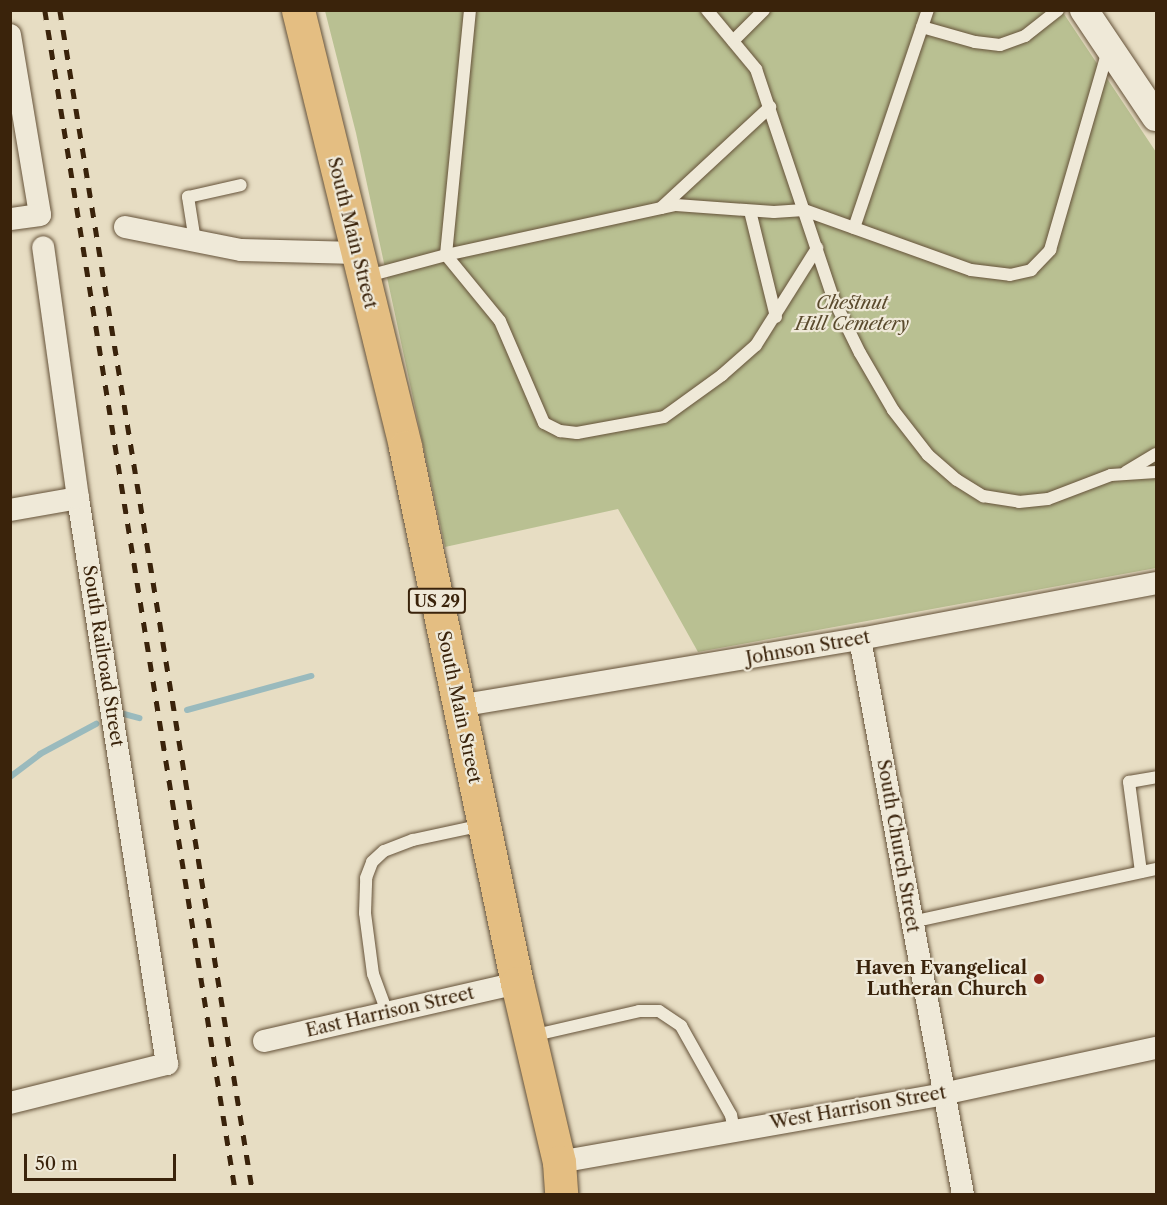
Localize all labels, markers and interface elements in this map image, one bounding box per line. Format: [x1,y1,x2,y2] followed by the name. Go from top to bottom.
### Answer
[323,155,381,311] street label: South Main Street
[795,293,909,336] park label: Chestnut Hill Cemetery
[78,564,128,748] street label: South Railroad Street
[407,588,467,614] road number: US 29
[744,626,872,670] street label: Johnson Street
[432,629,486,785] street label: South Main Street
[872,758,924,934] street label: South Church Street
[856,958,1027,1000] place label: Haven Evangelical Lutheran Church
[1032,972,1046,986] marker: Haven Evangelical Lutheran Church
[304,982,476,1042] street label: East Harrison Street
[768,1082,948,1134] street label: West Harrison Street
[27,1142,178,1180] scale bar
[35,1153,78,1175] text: 50 m

